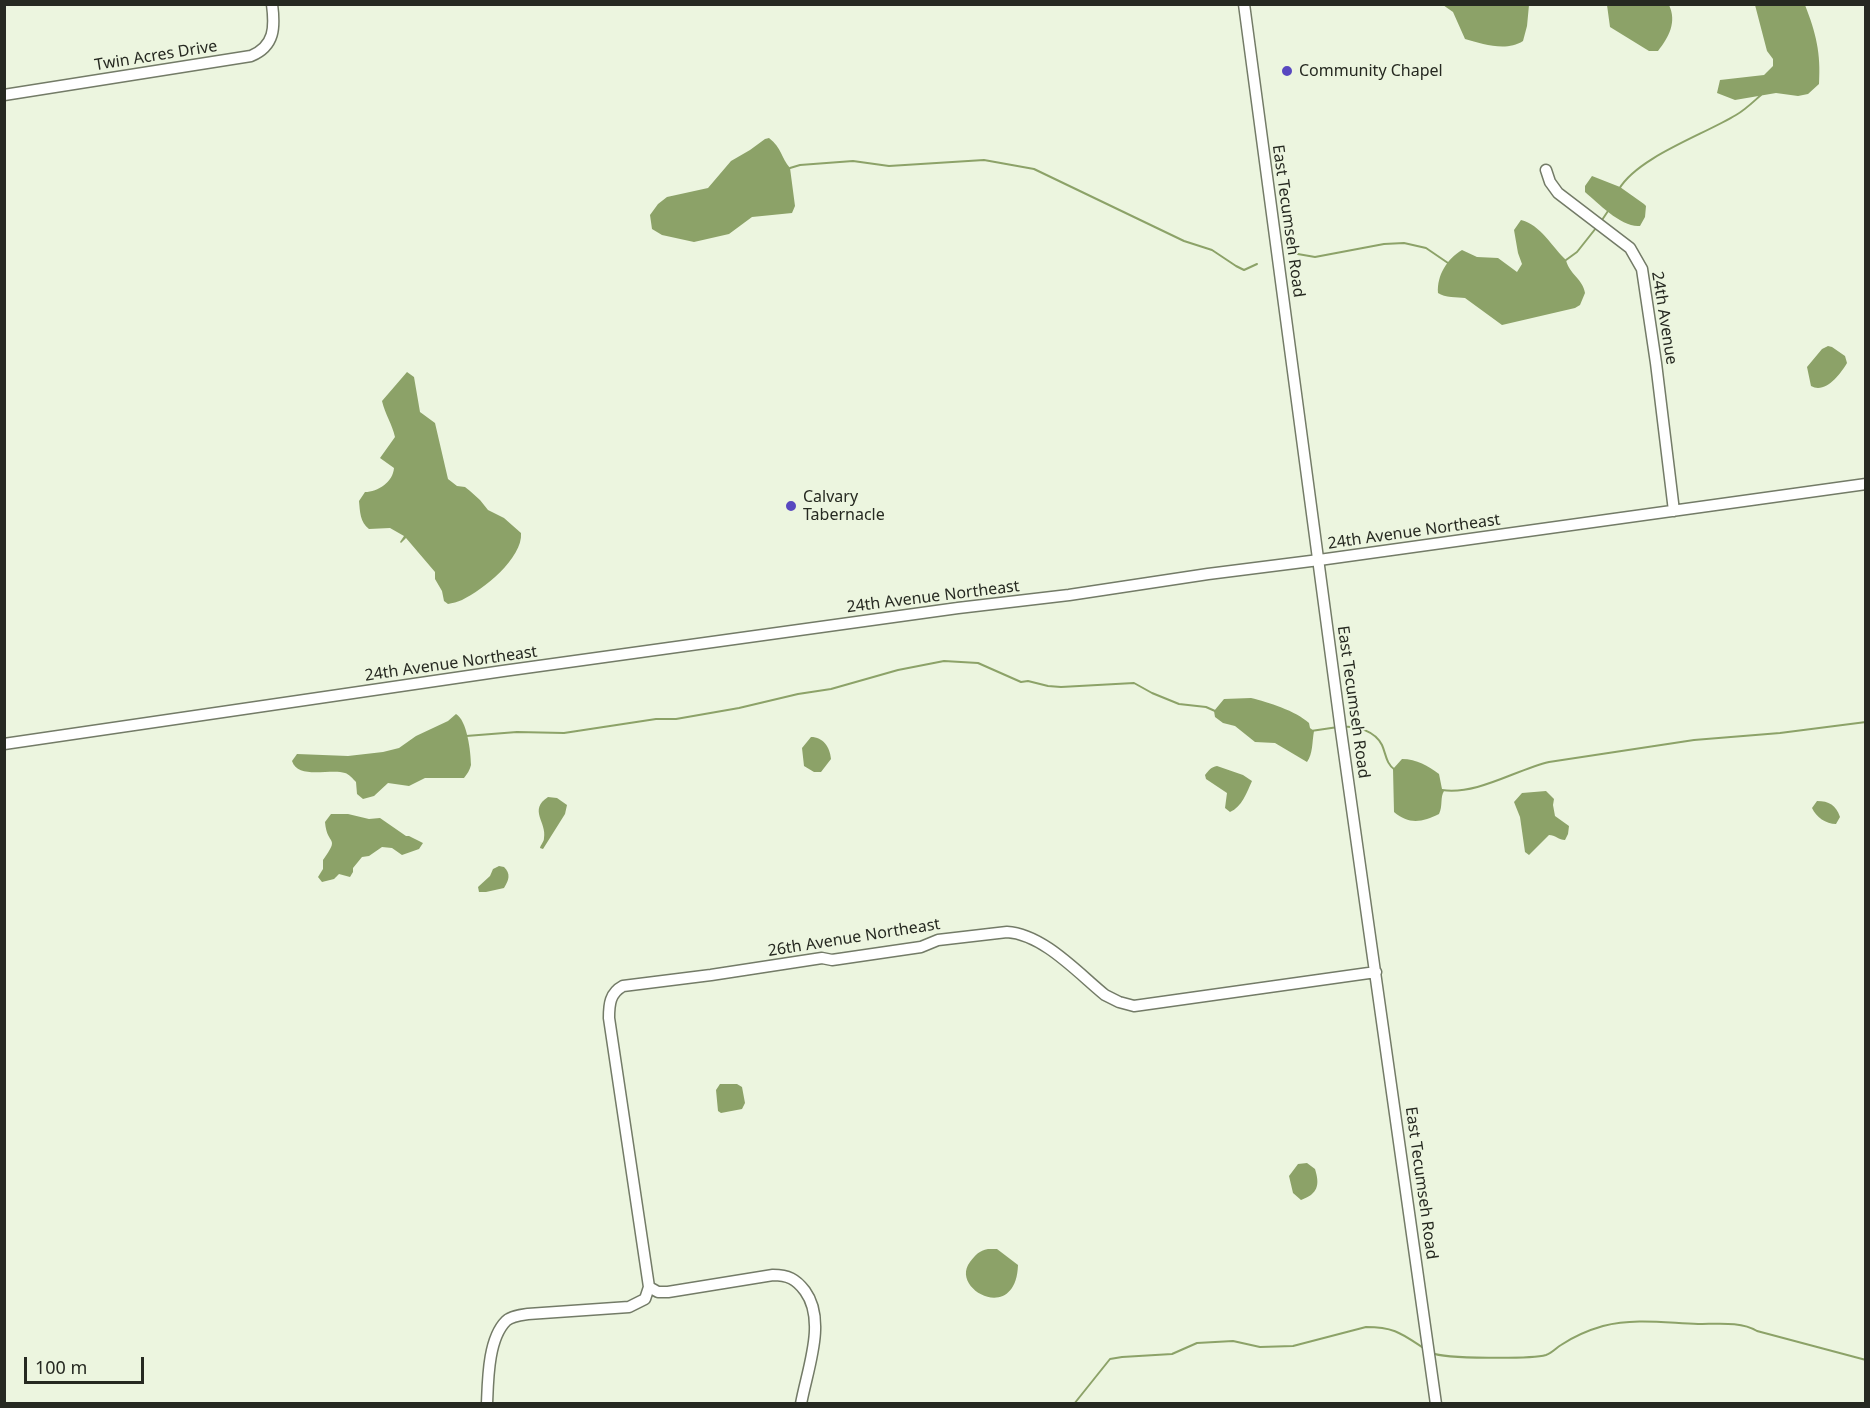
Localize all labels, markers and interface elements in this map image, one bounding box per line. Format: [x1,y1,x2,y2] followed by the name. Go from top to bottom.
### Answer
[93,37,219,75] street label: Twin Acres Drive
[1299,61,1443,81] place label: Community Chapel
[1280,64,1294,78] marker: Community Chapel
[1268,143,1308,299] street label: East Tecumseh Road
[1647,270,1681,366] street label: 24th Avenue
[803,487,885,525] place label: Calvary Tabernacle
[784,499,798,513] marker: Calvary Tabernacle
[1327,510,1501,554] street label: 24th Avenue Northeast
[845,577,1021,617] street label: 24th Avenue Northeast
[1333,624,1373,780] street label: East Tecumseh Road
[364,642,538,686] street label: 24th Avenue Northeast
[767,915,941,961] street label: 26th Avenue Northeast
[1401,1105,1441,1261] street label: East Tecumseh Road
[27,1345,147,1383] scale bar
[35,1355,87,1379] text: 100 m

